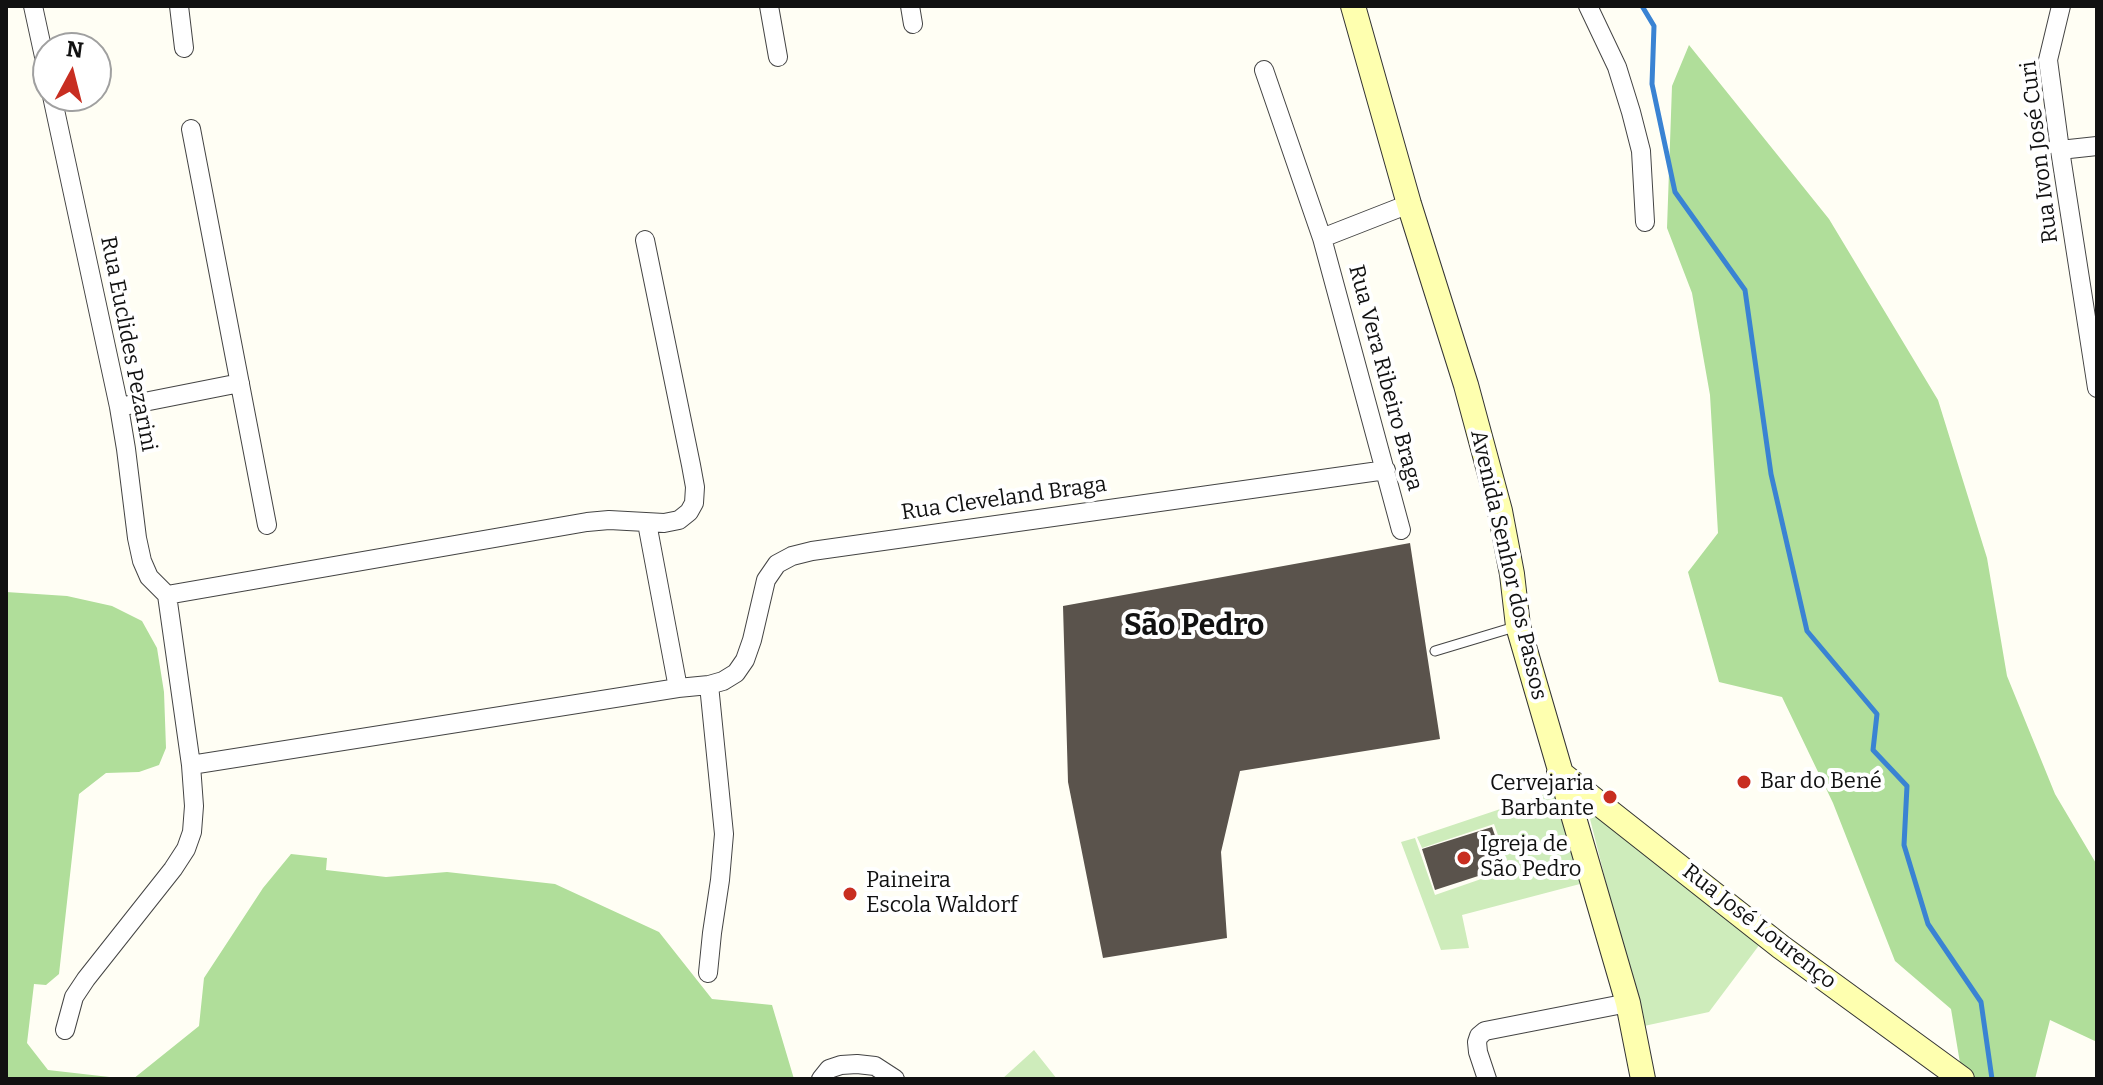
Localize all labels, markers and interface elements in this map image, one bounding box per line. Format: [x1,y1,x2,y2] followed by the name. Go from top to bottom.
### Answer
[32,32,112,112] north arrow
[65,35,85,64] text: N
[2016,59,2064,245] street label: Rua Ivon José Curi
[94,234,162,454] street label: Rua Euclides Pezarini
[1342,262,1428,494] street label: Rua Vera Ribeiro Braga
[1464,427,1552,703] street label: Avenida Senhor dos Passos
[900,472,1108,526] street label: Rua Cleveland Braga
[1124,609,1264,645] district label: São Pedro
[1760,769,1882,795] place label: Bar do Bené
[1490,771,1594,822] place label: Cervejaria Barbante
[1735,773,1753,791] marker: Bar do Bené
[1601,788,1619,806] marker: Cervejaria Barbante
[1480,832,1581,884] place label: Igreja de São Pedro
[1455,849,1473,867] marker: Igreja de São Pedro
[1677,859,1841,995] street label: Rua José Lourenço
[866,868,1018,920] place label: Paineira Escola Waldorf
[841,885,859,903] marker: Paineira Escola Waldorf

